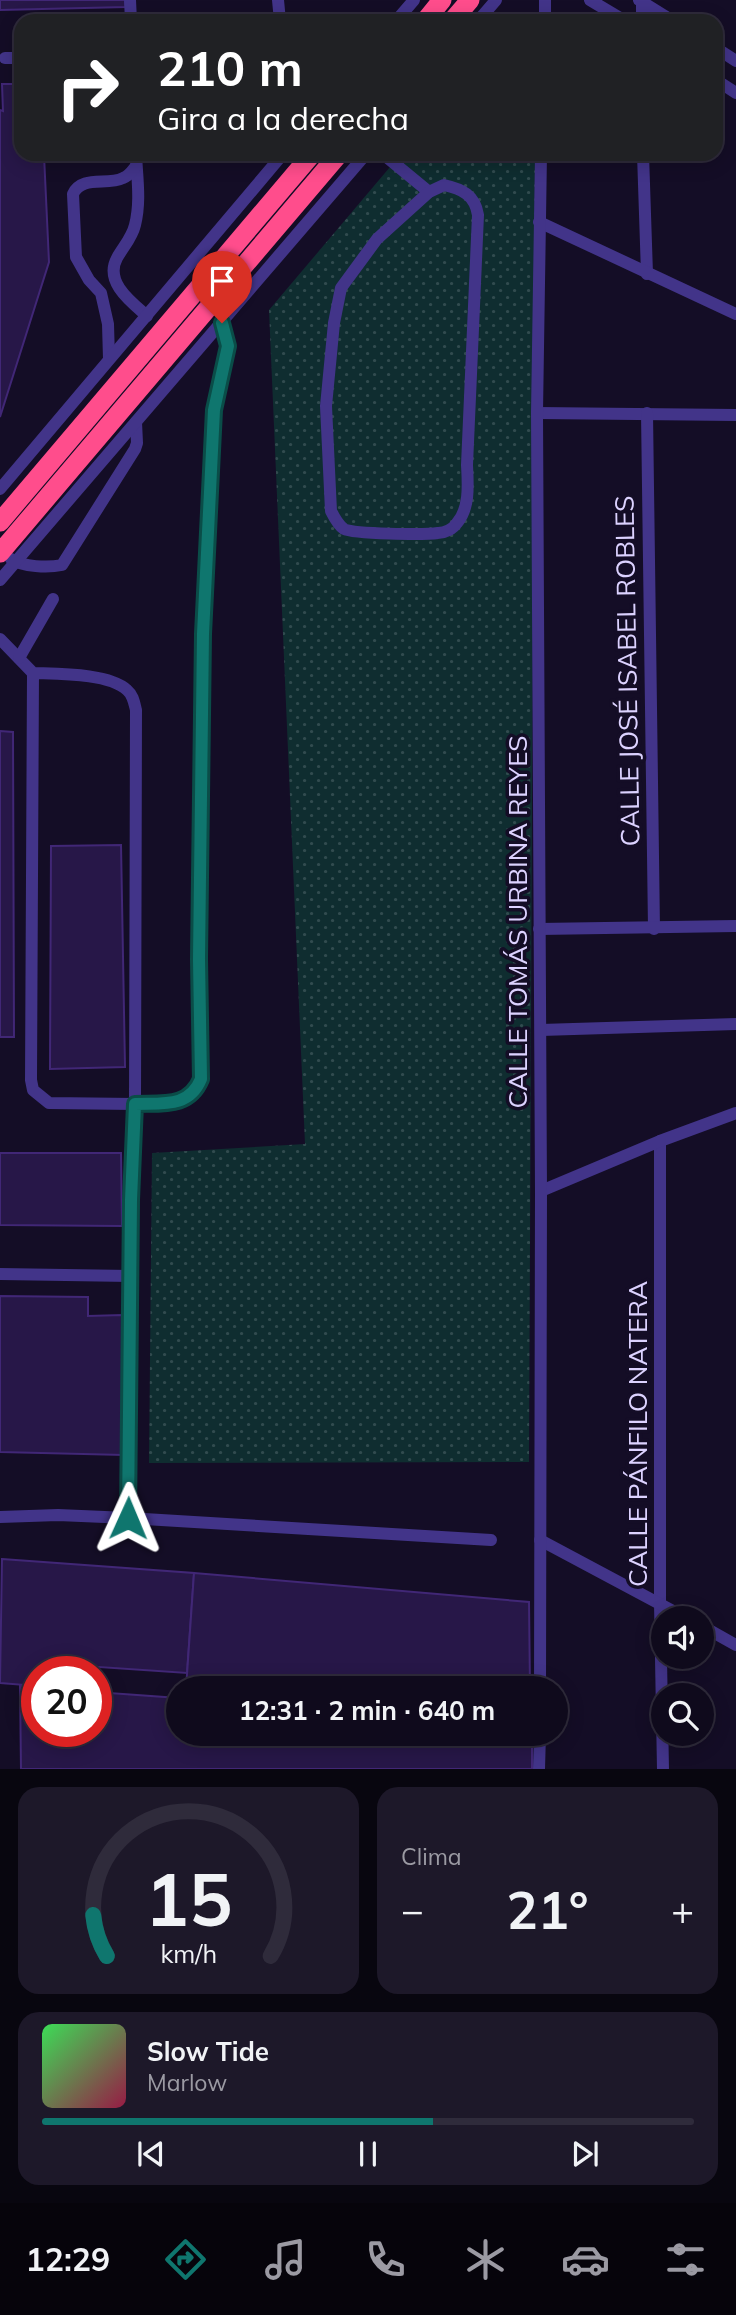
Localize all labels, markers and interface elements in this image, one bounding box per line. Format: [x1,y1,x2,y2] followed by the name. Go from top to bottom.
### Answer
[157,37,303,98] text: 210 m
[42,42,133,133] icon: right
[157,98,409,138] text: Gira a la derecha
[192,251,252,323] pin
[203,262,241,300] icon: arrive
[607,495,647,847] street label: CALLE JOSÉ ISABEL ROBLES
[501,736,534,1108] street label: CALLE TOMÁS URBINA REYES
[621,1281,654,1587] street label: CALLE PÁNFILO NATERA
[91,1481,165,1555] position arrow
[651,1606,714,1746] map controls
[651,1606,714,1669] button: sound
[21,1656,112,1747] speed limit sign: 20
[651,1683,714,1746] button: search
[239,1694,495,1727] text: 12:31 · 2 min · 640 m
[401,1842,462,1871] text: Clima
[145,1854,232,1945] text: 15
[506,1877,589,1942] text: 21°
[401,1886,424,1934] text: −
[671,1886,694,1934] text: +
[160,1938,217,1969] text: km/h
[147,2035,269,2068] text: Slow Tide
[147,2068,227,2097] text: Marlow
[132,2135,170,2173] icon: previous
[349,2135,387,2173] icon: pause
[566,2135,604,2173] icon: next
[161,2235,210,2284] icon: directions
[261,2235,310,2284] icon: music
[361,2235,410,2284] icon: phone
[461,2235,510,2284] icon: climate
[561,2235,610,2284] icon: car
[661,2235,710,2284] icon: filters
[26,2239,110,2279] text: 12:29

